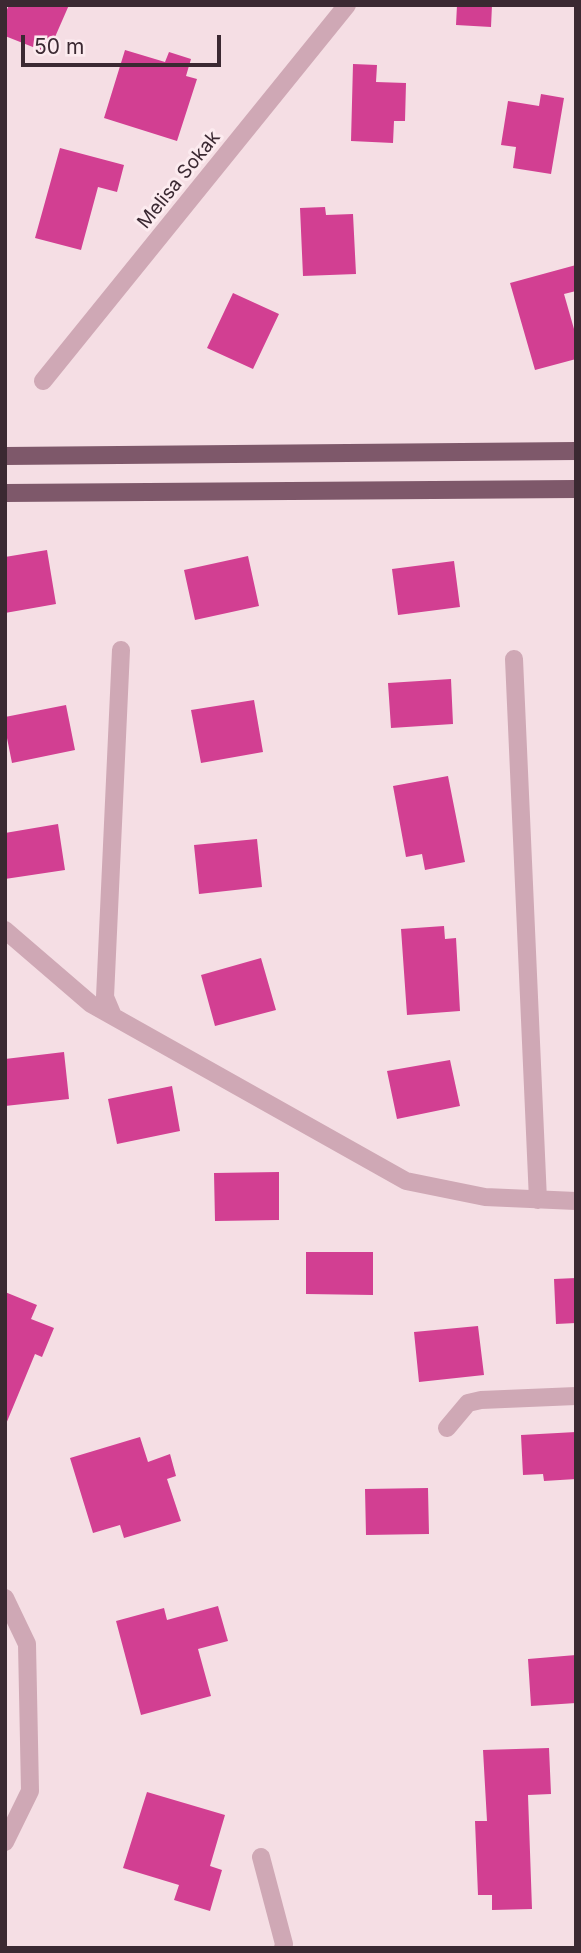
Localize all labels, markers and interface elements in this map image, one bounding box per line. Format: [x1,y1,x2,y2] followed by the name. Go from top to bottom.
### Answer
[24,21,224,65] scale bar
[34,34,84,59] text: 50 m
[133,127,225,233] street label: Melisa Sokak

